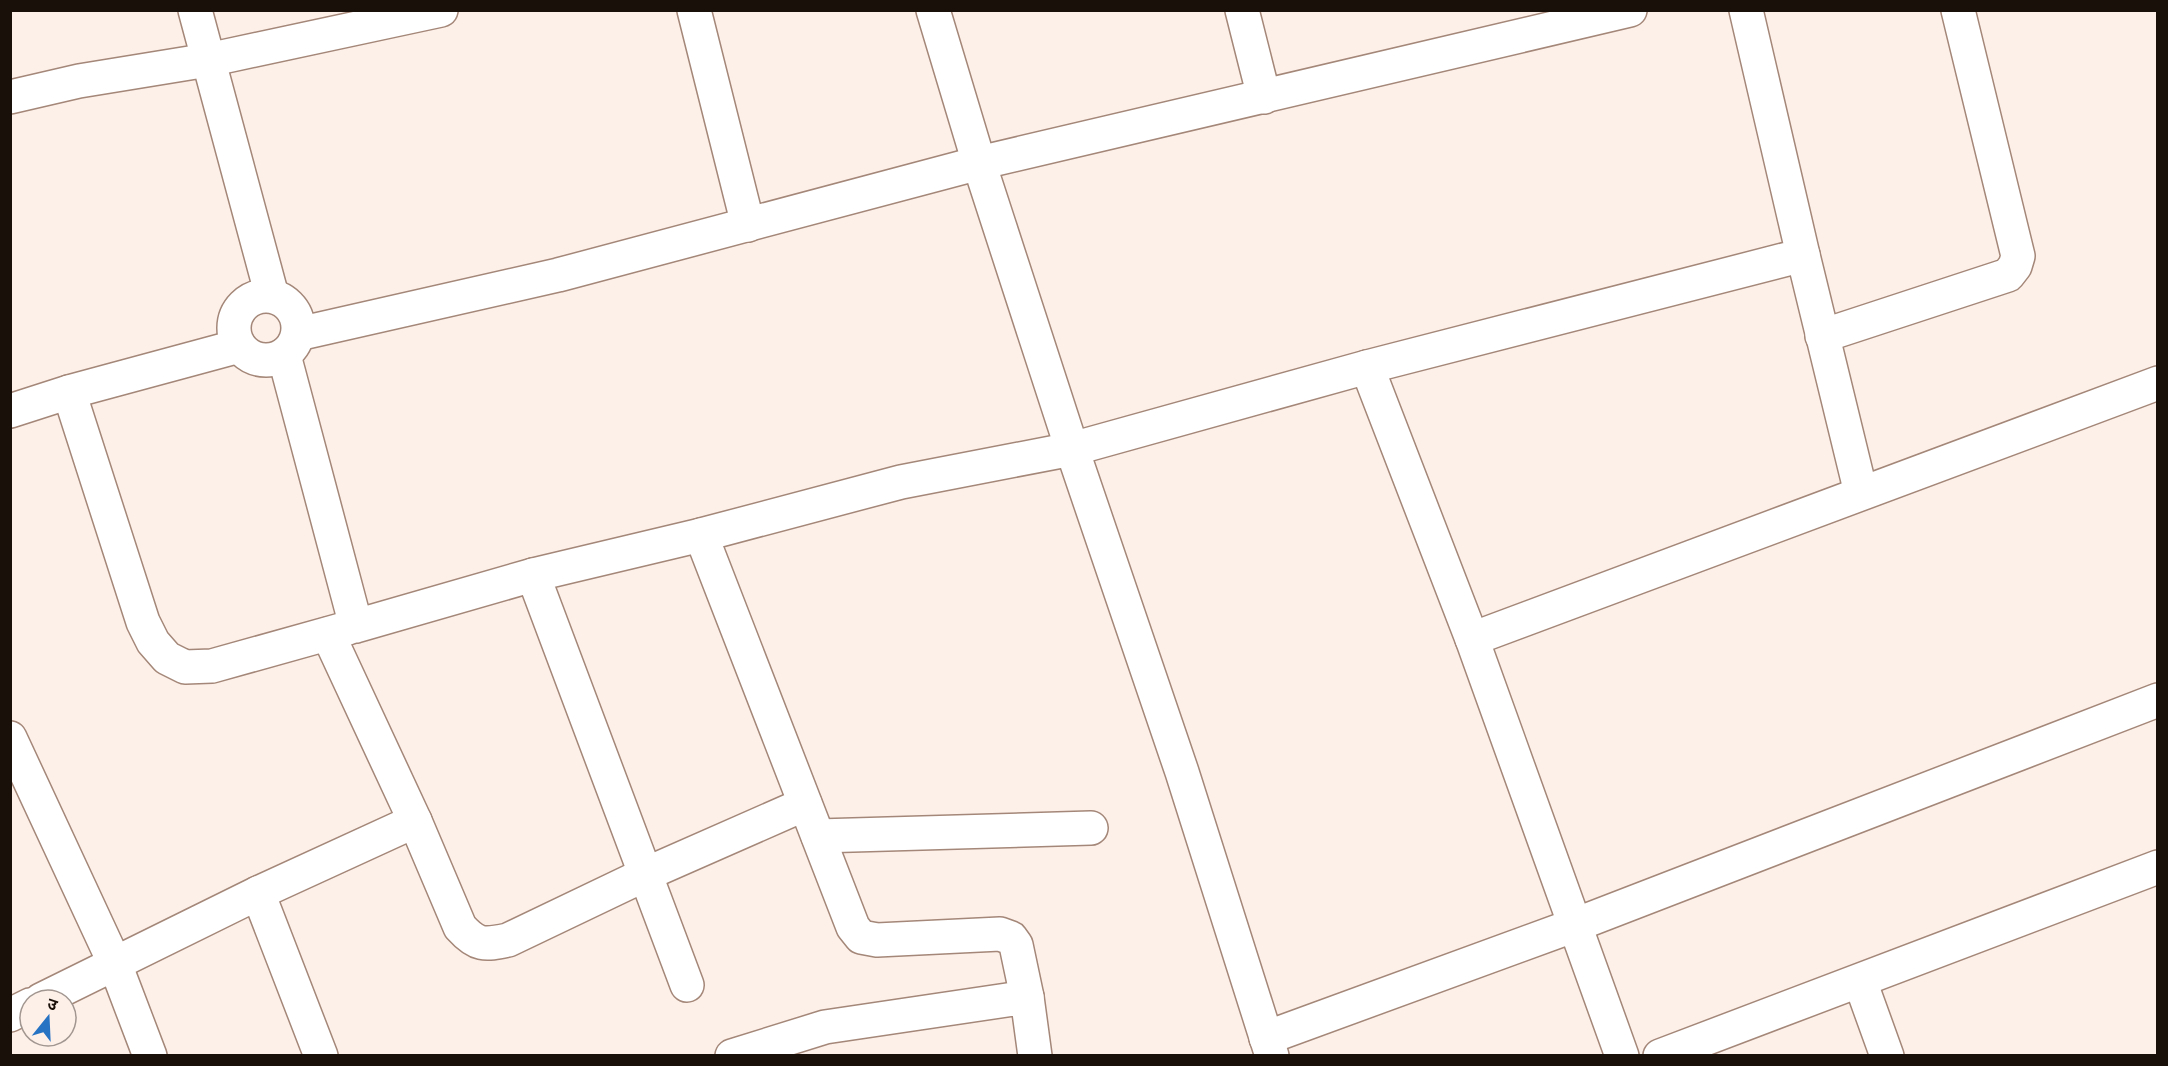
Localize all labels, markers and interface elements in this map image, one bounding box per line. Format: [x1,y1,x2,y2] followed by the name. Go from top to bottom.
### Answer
[18,988,78,1048] north arrow
[45,995,60,1016] text: उ

